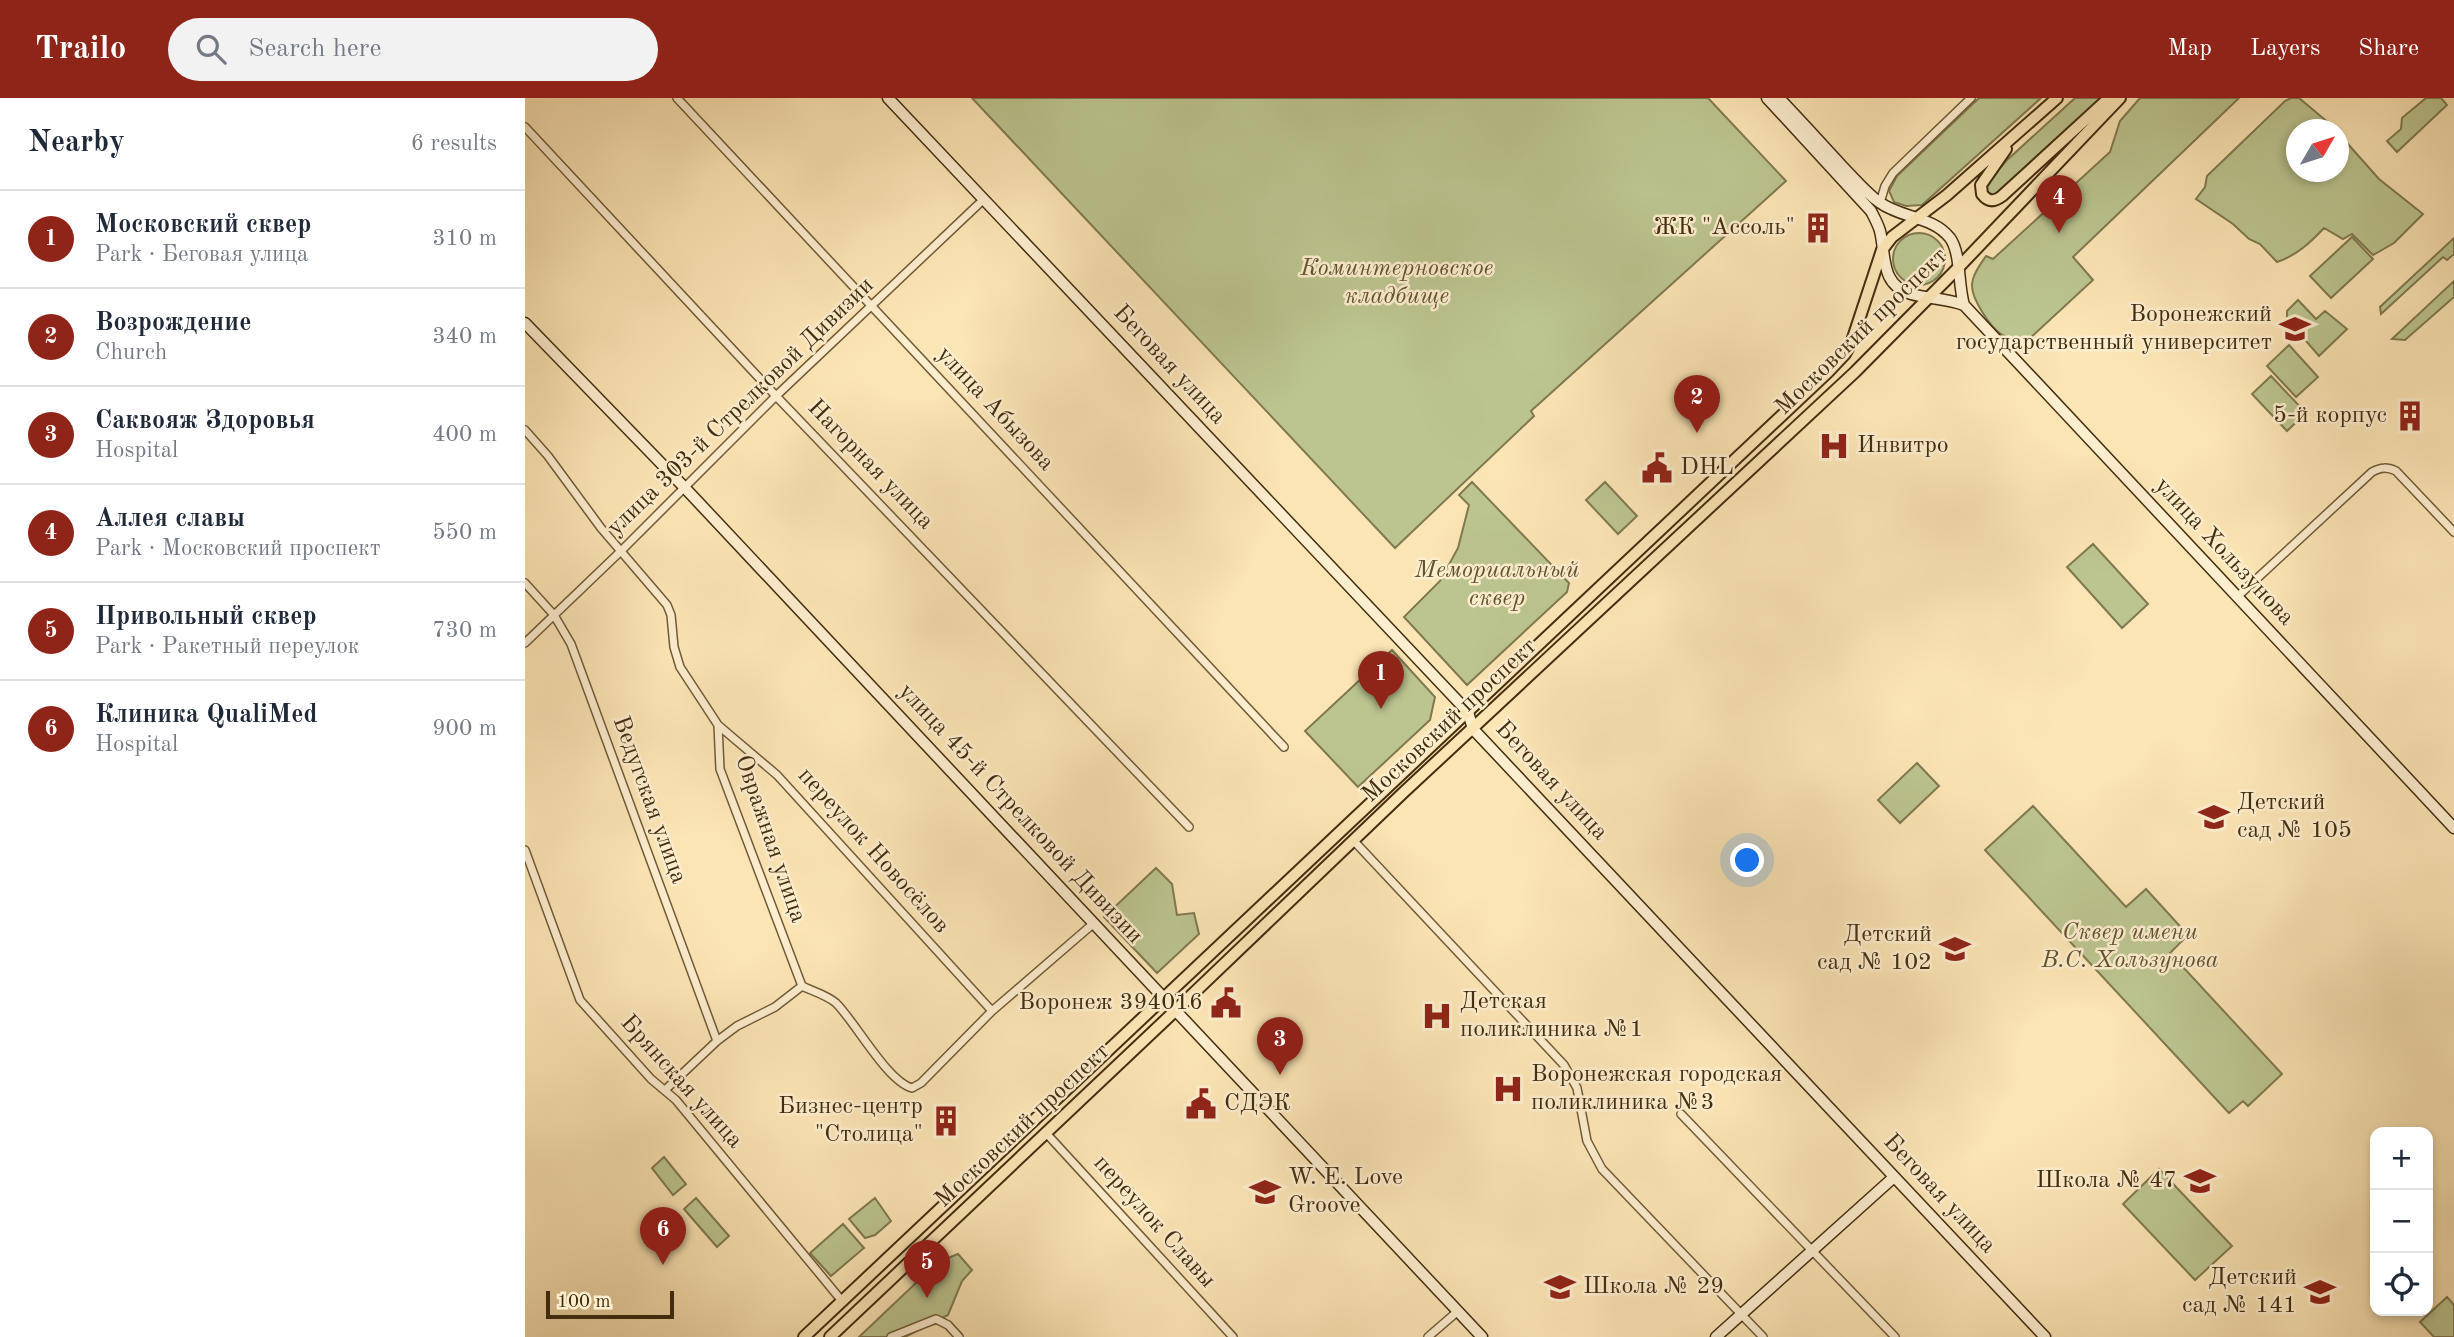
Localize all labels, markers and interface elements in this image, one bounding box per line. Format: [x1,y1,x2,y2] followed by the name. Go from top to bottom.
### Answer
[168,18,658,81] search box
[192,30,230,68] icon: search
[35,33,126,66] text: Trailo
[248,36,381,62] text: Search here
[2168,37,2212,61] text: Map
[2250,37,2320,61] text: Layers
[2358,37,2419,61] text: Share
[2286,119,2349,182] north arrow
[28,128,125,158] text: Nearby
[411,132,497,155] text: 6 results
[2036,175,2082,233] pin: 4
[1801,211,1835,245] building icon: ЖК "Ассоль"
[95,212,311,238] text: Московский сквер
[1653,216,1795,240] place label: ЖК "Ассоль"
[44,227,58,250] text: 1
[432,227,497,250] text: 310 m
[95,243,308,266] text: Park · Беговая улица
[1771,244,1953,420] street label: Московский проспект
[1300,257,1494,309] park label: Коминтерновское кладбище
[603,273,879,541] street label: улица 303-й Стрелковой Дивизии
[1108,301,1230,429] street label: Беговая улица
[1956,303,2272,355] place label: Воронежский государственный университет
[95,310,251,336] text: Возрождение
[2278,312,2312,346] school or university icon: Воронежский государственный университет
[44,325,58,348] text: 2
[432,325,497,348] text: 340 m
[95,341,167,364] text: Church
[932,342,1058,476] street label: улица Абызова
[1674,375,1720,433] pin: 2
[802,396,938,535] street label: Нагорная улица
[2393,399,2427,433] building icon: 5-й корпус
[2273,404,2387,428] place label: 5-й корпус
[95,408,315,434] text: Саквояж Здоровья
[44,423,58,446] text: 3
[432,423,497,446] text: 400 m
[1817,429,1851,463] hospital icon: Инвитро
[1857,434,1949,458] place label: Инвитро
[95,439,178,462] text: Hospital
[1640,451,1674,485] public building icon: DHL
[1680,456,1734,480] place label: DHL
[2150,474,2298,631] street label: улица Хользунова
[95,506,245,532] text: Аллея славы
[44,521,58,544] text: 4
[432,521,497,544] text: 550 m
[95,537,381,560] text: Park · Московский проспект
[1413,559,1580,611] park label: Мемориальный сквер
[95,604,317,630] text: Привольный сквер
[44,619,58,642] text: 5
[432,619,497,642] text: 730 m
[1358,634,1542,808] street label: Московский проспект
[95,635,359,658] text: Park · Ракетный переулок
[1358,651,1404,709] pin: 1
[893,679,1147,949] street label: улица 45-й Стрелковой Дивизии
[95,702,317,728] text: Клиника QualiMed
[608,713,690,887] street label: Ведугская улица
[44,717,58,740] text: 6
[432,717,497,740] text: 900 m
[1490,717,1612,845] street label: Беговая улица
[95,733,178,756] text: Hospital
[730,752,810,926] street label: Овражная улица
[793,764,953,938] street label: переулок Новосёлов
[2237,791,2352,843] place label: Детский сад № 105
[2197,800,2231,834] school or university icon: Детский сад № 105
[1730,843,1764,877] your location
[2040,921,2219,973] park label: Сквер имени В.С. Хользунова
[1817,923,1932,975] place label: Детский сад № 102
[1938,932,1972,966] school or university icon: Детский сад № 102
[1209,986,1243,1020] public building icon: Воронеж 394016
[1460,990,1643,1042] place label: Детская поликлиника №1
[1019,991,1203,1015] place label: Воронеж 394016
[1420,999,1454,1033] hospital icon: Детская поликлиника №1
[615,1011,747,1153] street label: Брянская улица
[1257,1017,1303,1075] pin: 3
[931,1039,1115,1213] street label: Московский проспект
[1531,1063,1782,1115] place label: Воронежская городская поликлиника №3
[1491,1072,1525,1106] hospital icon: Воронежская городская поликлиника №3
[1184,1087,1218,1121] public building icon: СДЭК
[1224,1092,1291,1116] place label: СДЭК
[778,1095,923,1147] place label: Бизнес-центр "Столица"
[929,1104,963,1138] building icon: Бизнес-центр "Столица"
[2370,1127,2433,1316] map controls
[2370,1127,2433,1190] button: +
[1878,1130,2000,1258] street label: Беговая улица
[1088,1151,1220,1293] street label: переулок Славы
[2183,1164,2217,1198] school or university icon: Школа № 47
[1288,1166,1403,1218] place label: W. E. Love Groove
[2036,1169,2177,1193] place label: Школа № 47
[1248,1175,1282,1209] school or university icon: W. E. Love Groove
[2370,1190,2433,1253] button: −
[640,1207,686,1265] pin: 6
[904,1240,950,1298] pin: 5
[2370,1253,2433,1316] button: locate
[2182,1266,2297,1318] place label: Детский сад № 141
[1543,1270,1577,1304] school or university icon: Школа № 29
[1583,1275,1724,1299] place label: Школа № 29
[2303,1275,2337,1309] school or university icon: Детский сад № 141
[546,1288,674,1320] scale bar
[557,1293,610,1312] text: 100 m

